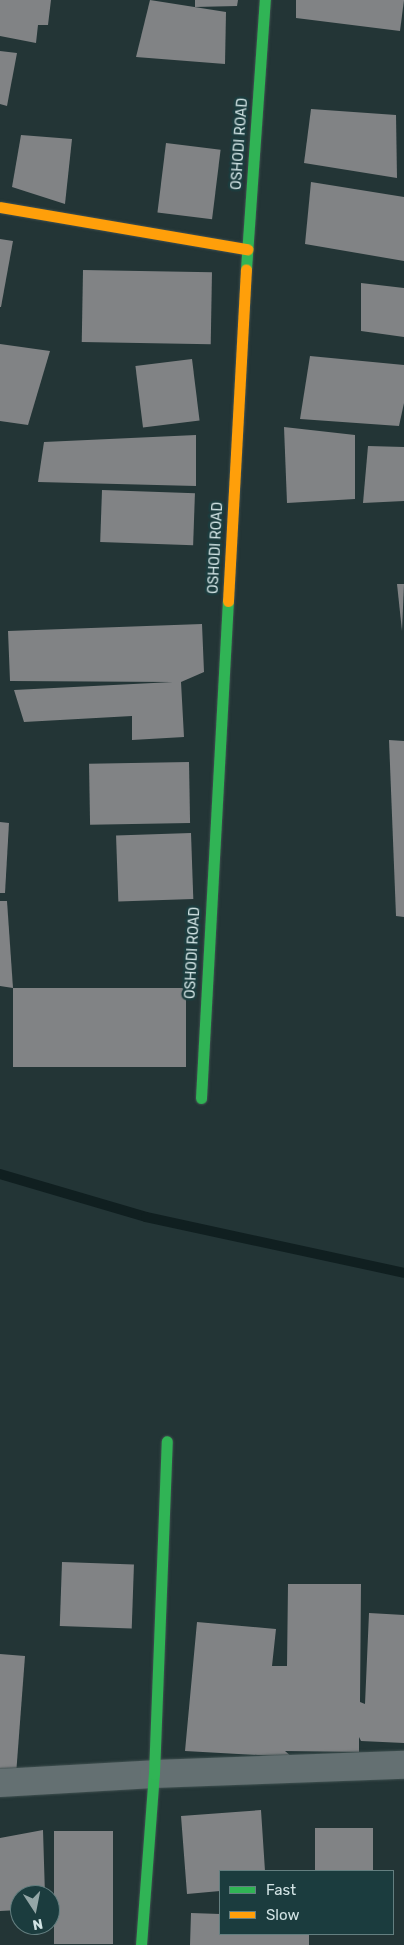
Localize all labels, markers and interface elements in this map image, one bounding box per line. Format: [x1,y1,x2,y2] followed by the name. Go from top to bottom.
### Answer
[228,98,252,190] street label: OSHODI ROAD
[205,502,227,594] street label: OSHODI ROAD
[182,907,204,999] street label: OSHODI ROAD
[219,1870,394,1935] legend
[266,1881,296,1899] text: Fast
[10,1885,60,1935] north arrow
[266,1906,299,1924] text: Slow
[31,1915,44,1934] text: N

